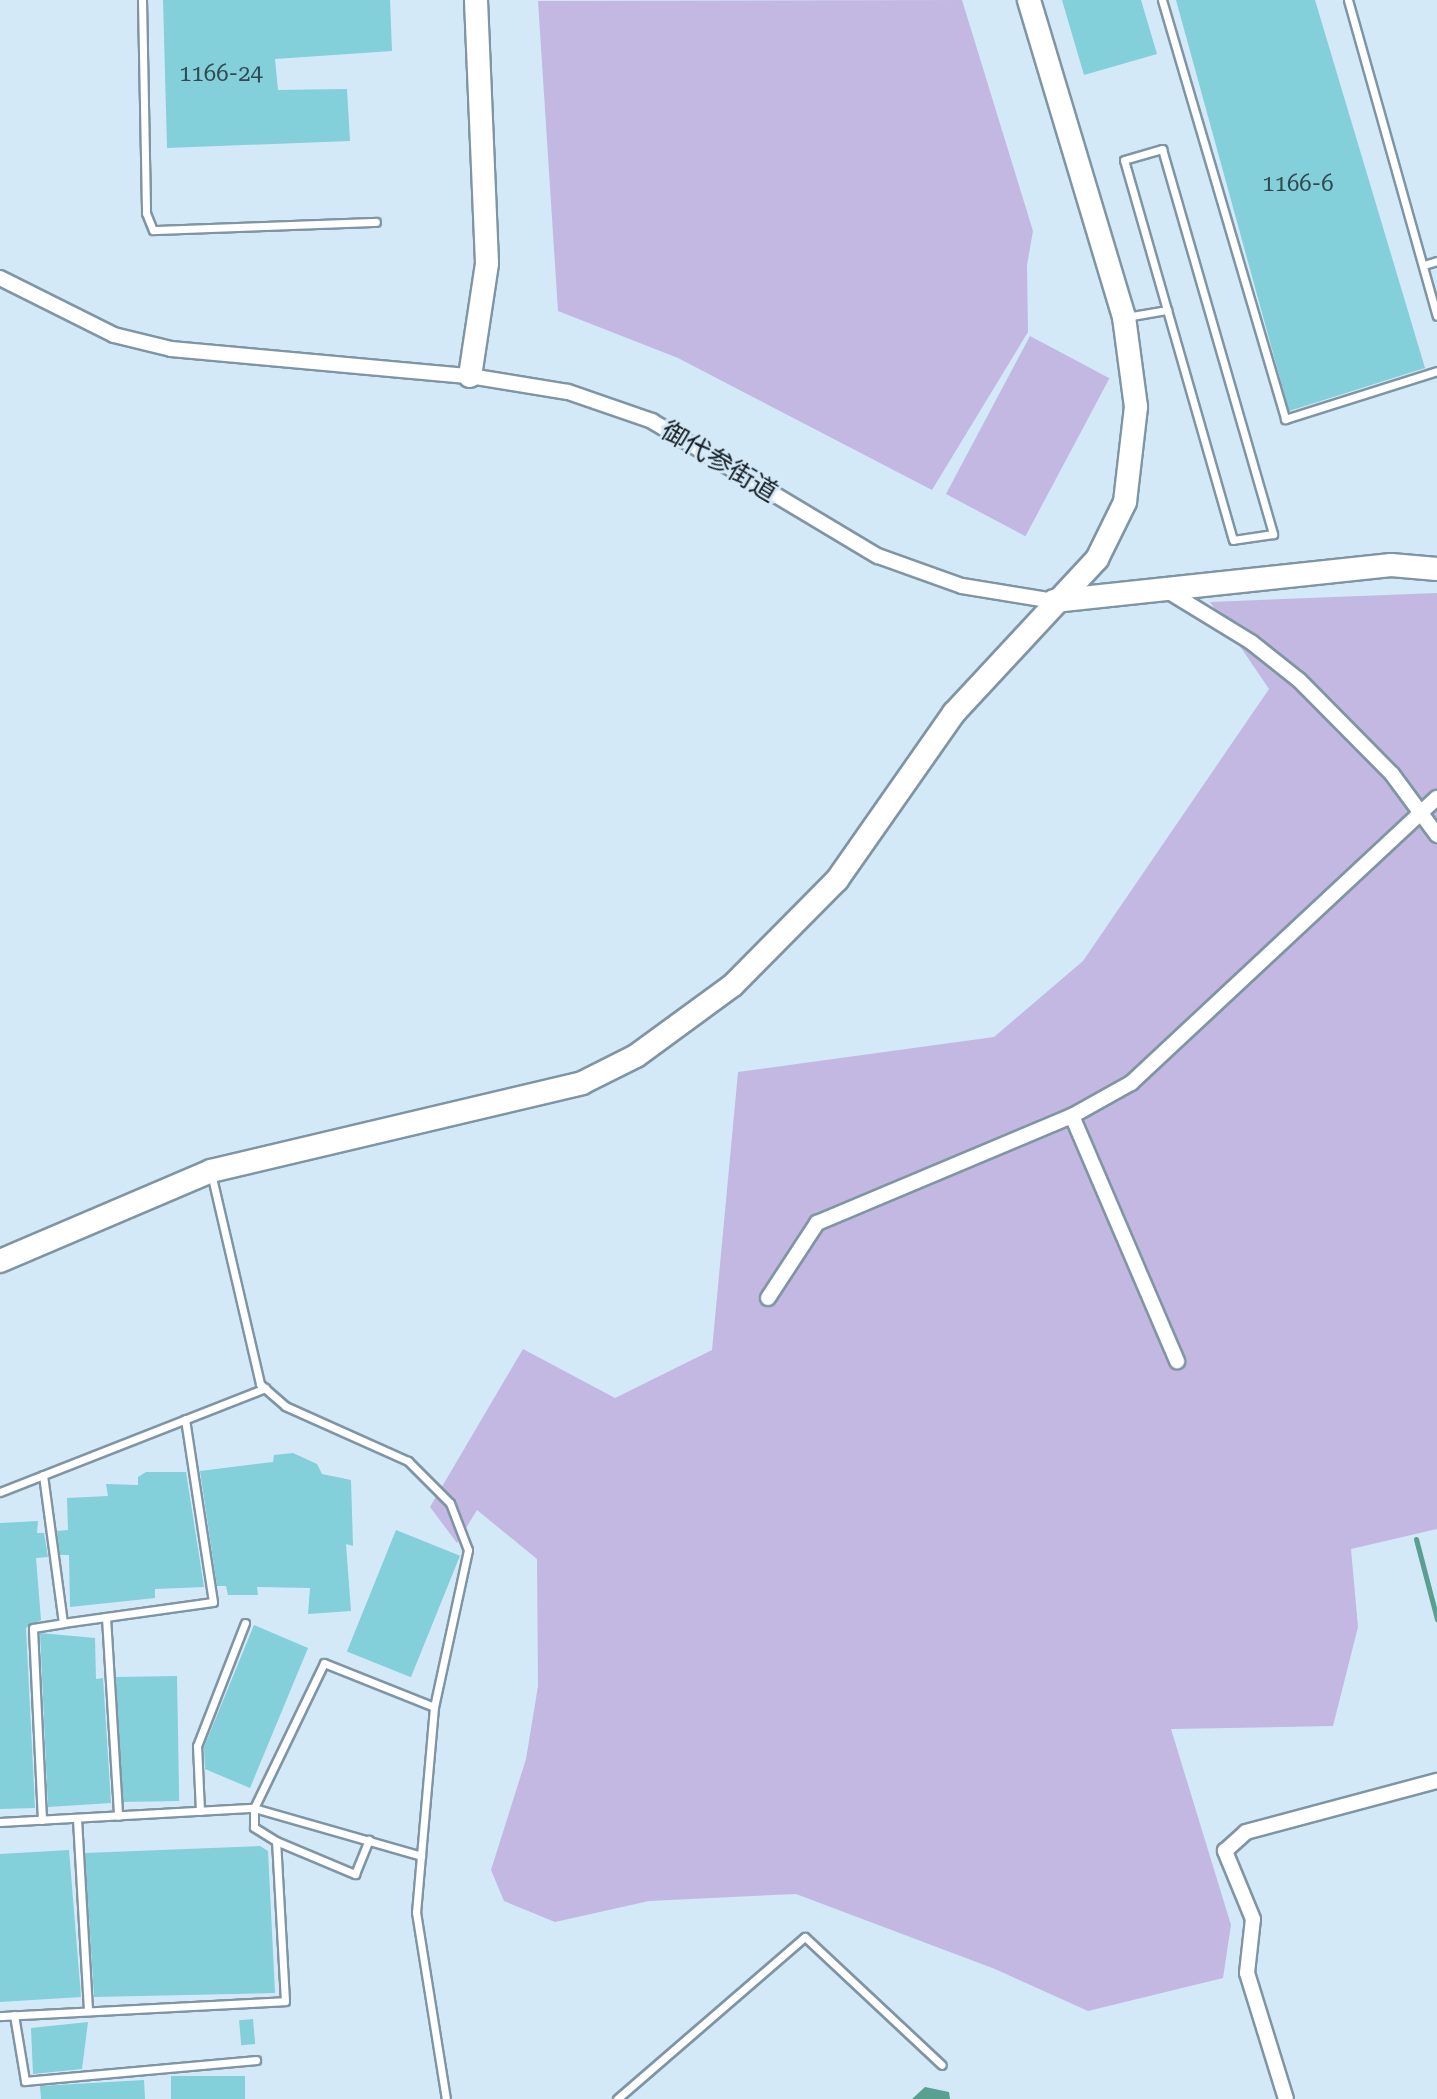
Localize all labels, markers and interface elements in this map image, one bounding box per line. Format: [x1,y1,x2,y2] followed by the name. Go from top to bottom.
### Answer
[179,61,263,87] house number: 1166-24
[1262,171,1334,197] house number: 1166-6
[655,415,783,509] street label: 御代参街道

